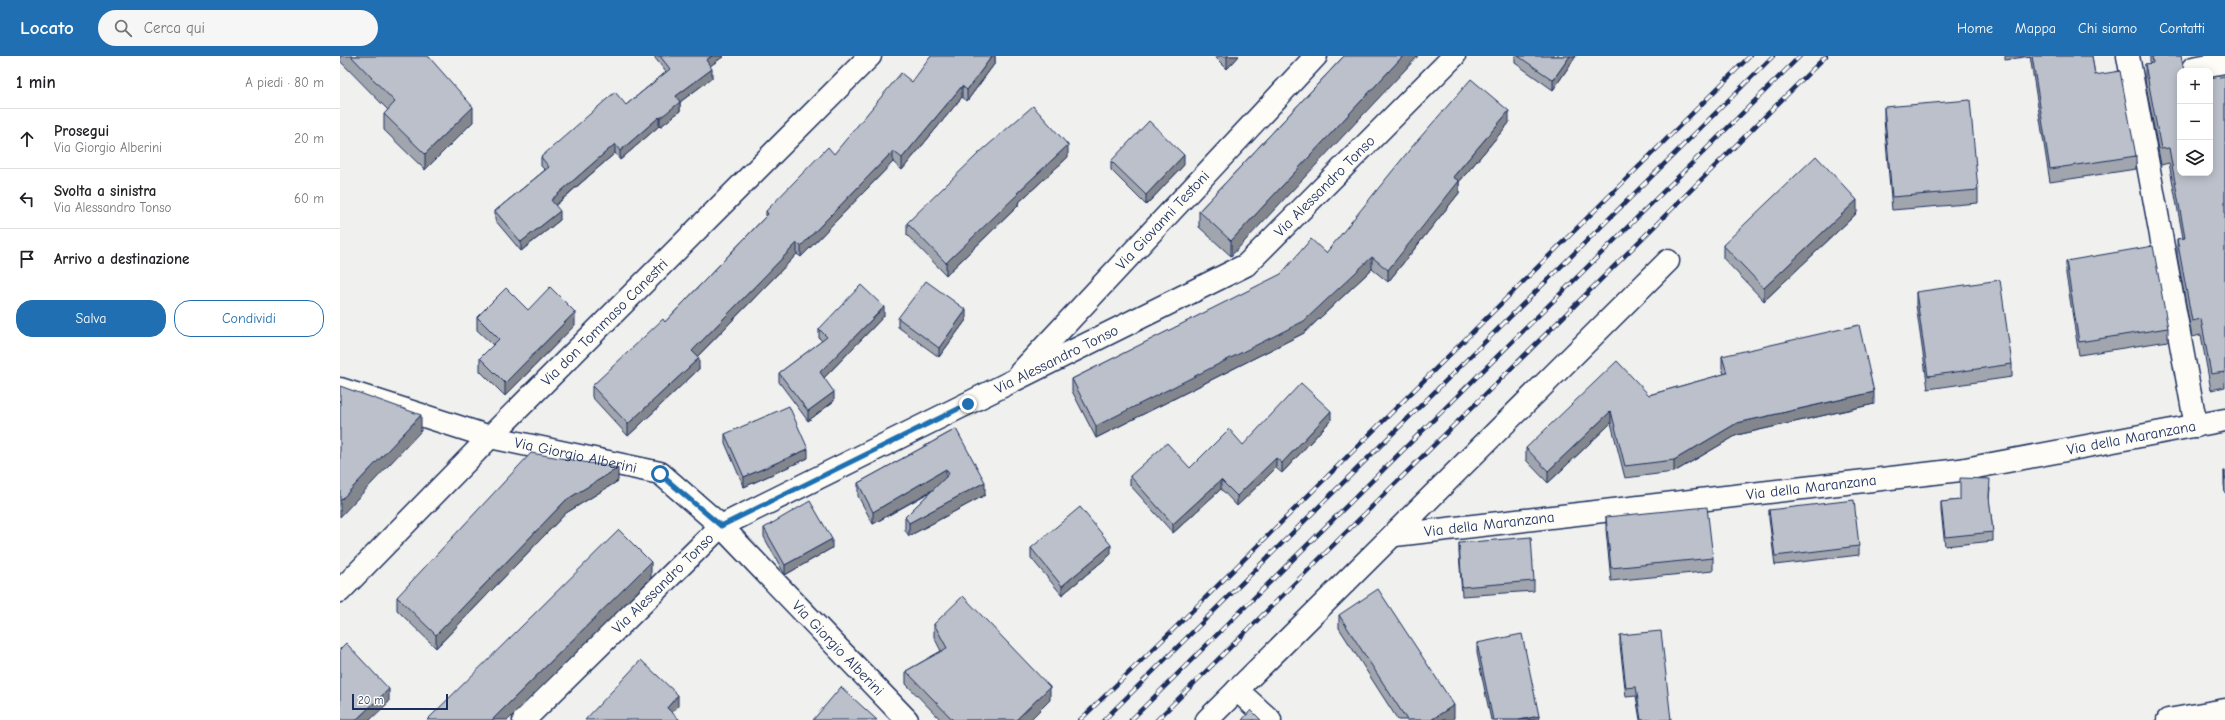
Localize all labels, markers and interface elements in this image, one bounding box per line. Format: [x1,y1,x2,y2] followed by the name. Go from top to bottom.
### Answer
[98,10,378,46] search box
[20,17,74,39] text: Locato
[112,17,134,39] icon: search
[144,19,205,37] text: Cerca qui
[1957,20,1993,37] text: Home
[2015,20,2056,37] text: Mappa
[2078,20,2137,37] text: Chi siamo
[2159,20,2205,37] text: Contatti
[2177,68,2213,176] map controls
[2177,68,2213,104] button: +
[16,73,56,92] text: 1 min
[245,75,324,90] text: A piedi · 80 m
[2177,104,2213,140] button: −
[54,122,109,140] text: Prosegui
[16,128,38,150] icon: ahead
[294,131,324,146] text: 20 m
[1270,132,1379,241] street label: Via Alessandro Tonso
[54,140,162,155] text: Via Giorgio Alberini
[2177,140,2213,176] button: layers
[1112,167,1213,273] street label: Via Giovanni Testoni
[54,182,156,200] text: Svolta a sinistra
[16,188,38,210] icon: left
[294,191,324,206] text: 60 m
[54,200,172,215] text: Via Alessandro Tonso
[16,248,38,270] icon: arrive
[54,250,189,268] text: Arrivo a destinazione
[537,255,672,390] street label: Via don Tommaso Canestri
[16,300,166,337] button: Salva
[174,300,324,337] button: Condividi
[992,321,1121,398] street label: Via Alessandro Tonso
[959,395,977,413] route end
[2065,417,2197,459] street label: Via della Maranzana
[513,433,639,477] street label: Via Giorgio Alberini
[651,465,669,483] route start
[1745,471,1877,504] street label: Via della Maranzana
[1423,508,1556,541] street label: Via della Maranzana
[608,529,718,637] street label: Via Alessandro Tonso
[788,597,888,699] street label: Via Giorgio Alberini
[352,692,448,711] scale bar
[358,694,383,707] text: 20 m

